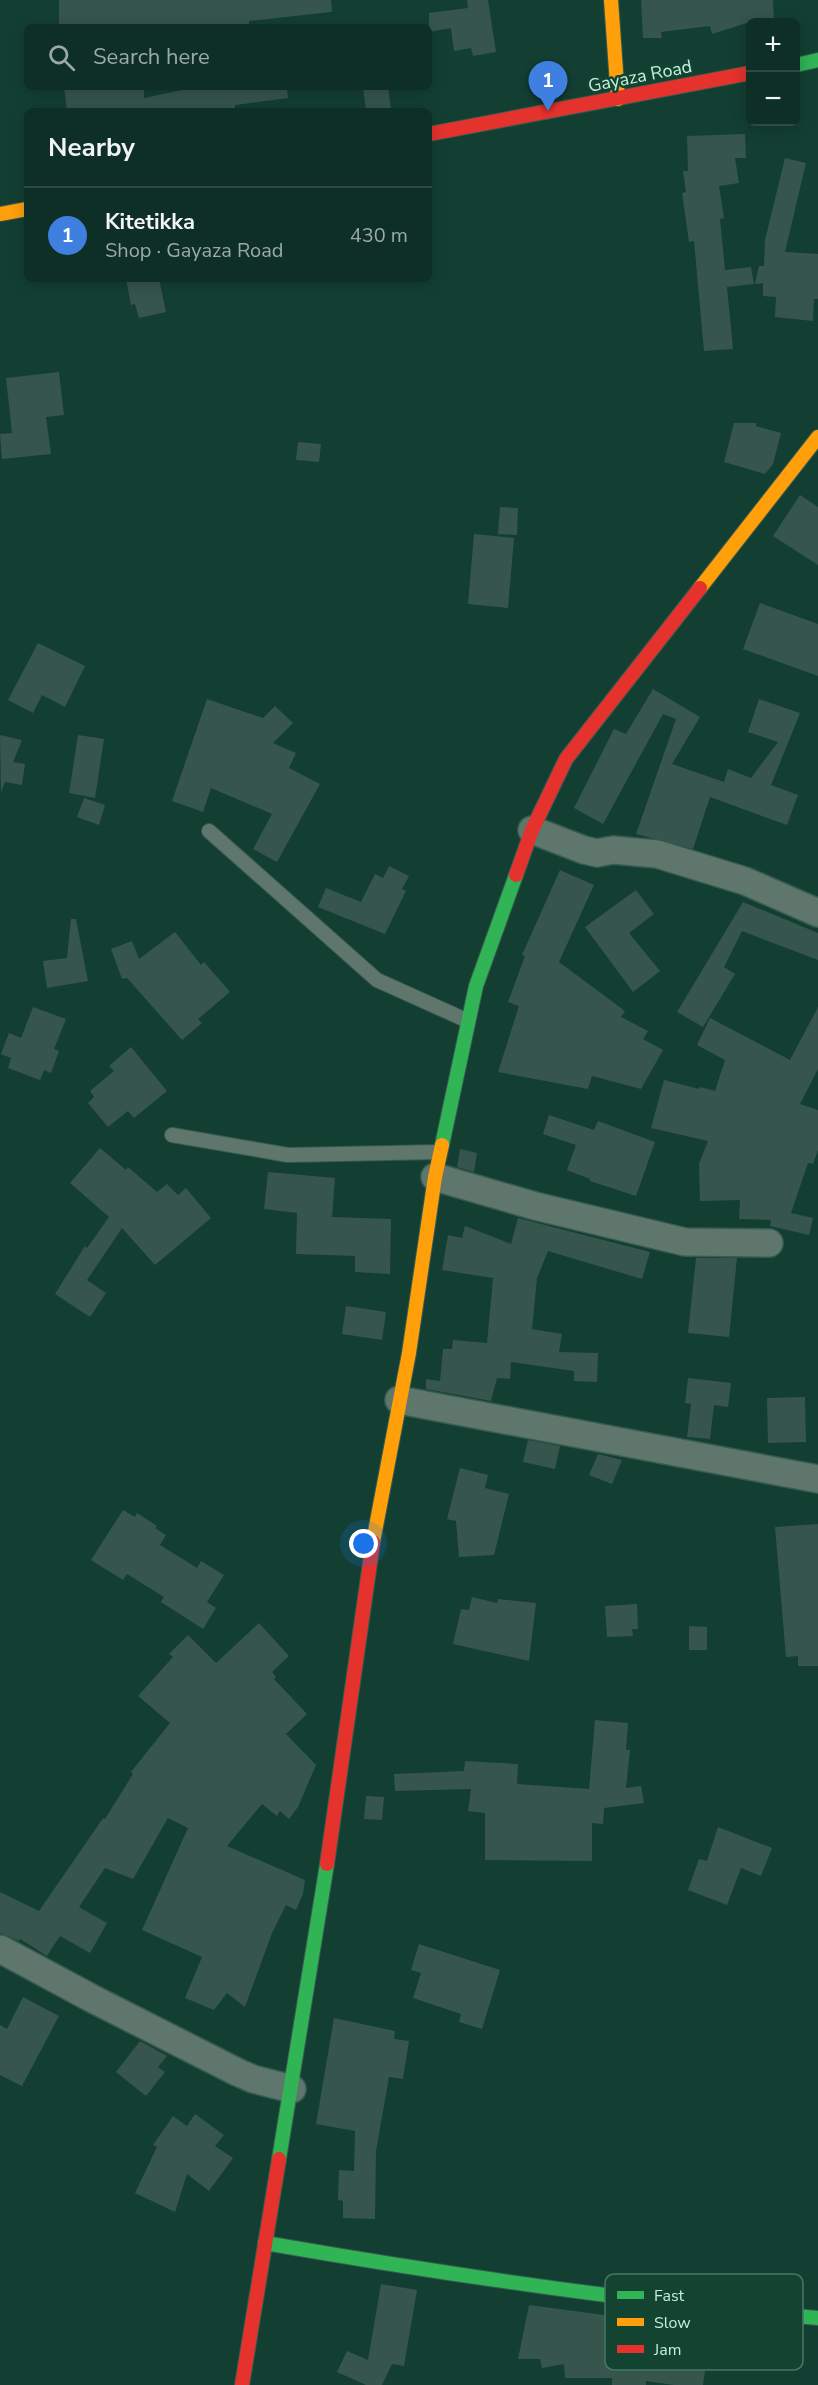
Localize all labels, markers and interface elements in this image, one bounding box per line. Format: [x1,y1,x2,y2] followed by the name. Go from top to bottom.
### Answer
[746,18,800,126] map controls
[746,18,800,72] button: +
[24,24,432,90] search box
[45,41,78,74] icon: search
[93,42,210,72] text: Search here
[586,54,694,98] street label: Gayaza Road
[528,62,568,111] pin: 1
[746,72,800,126] button: −
[48,130,135,165] text: Nearby
[105,207,195,237] text: Kitetikka
[62,222,74,249] text: 1
[350,222,408,249] text: 430 m
[105,237,283,264] text: Shop · Gayaza Road
[349,1529,378,1558] your location
[605,2274,803,2370] legend
[654,2285,685,2307] text: Fast
[654,2312,691,2334] text: Slow
[653,2339,681,2361] text: Jam

